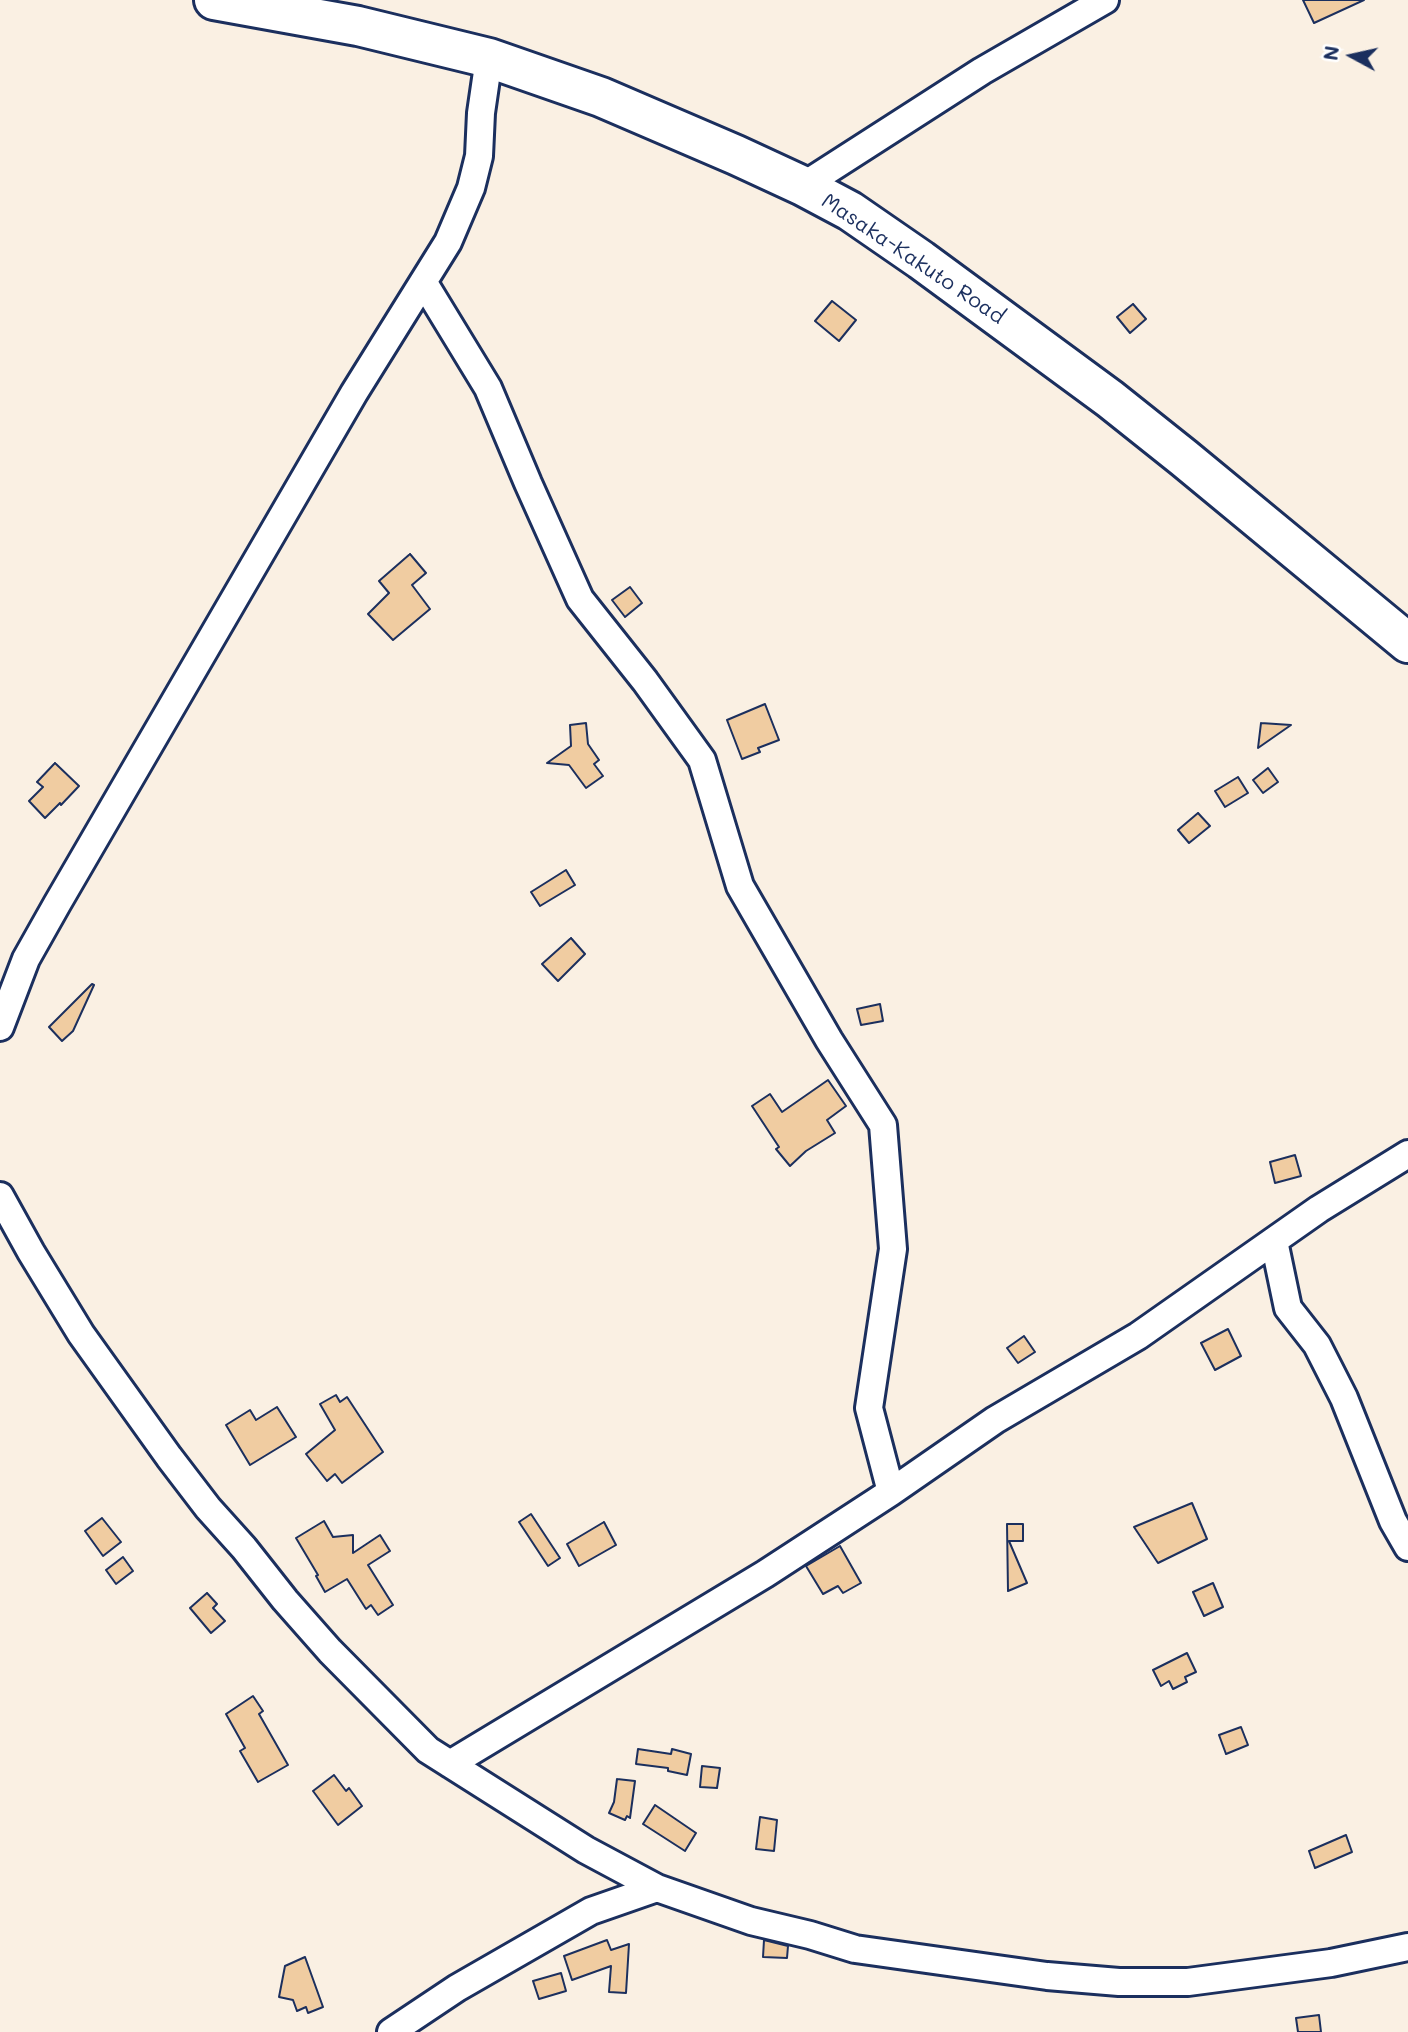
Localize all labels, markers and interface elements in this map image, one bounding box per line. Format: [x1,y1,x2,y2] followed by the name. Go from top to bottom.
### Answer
[1317,21,1387,91] north arrow
[1317,44,1344,62] text: N
[817,188,1009,330] street label: Masaka-Kakuto Road

